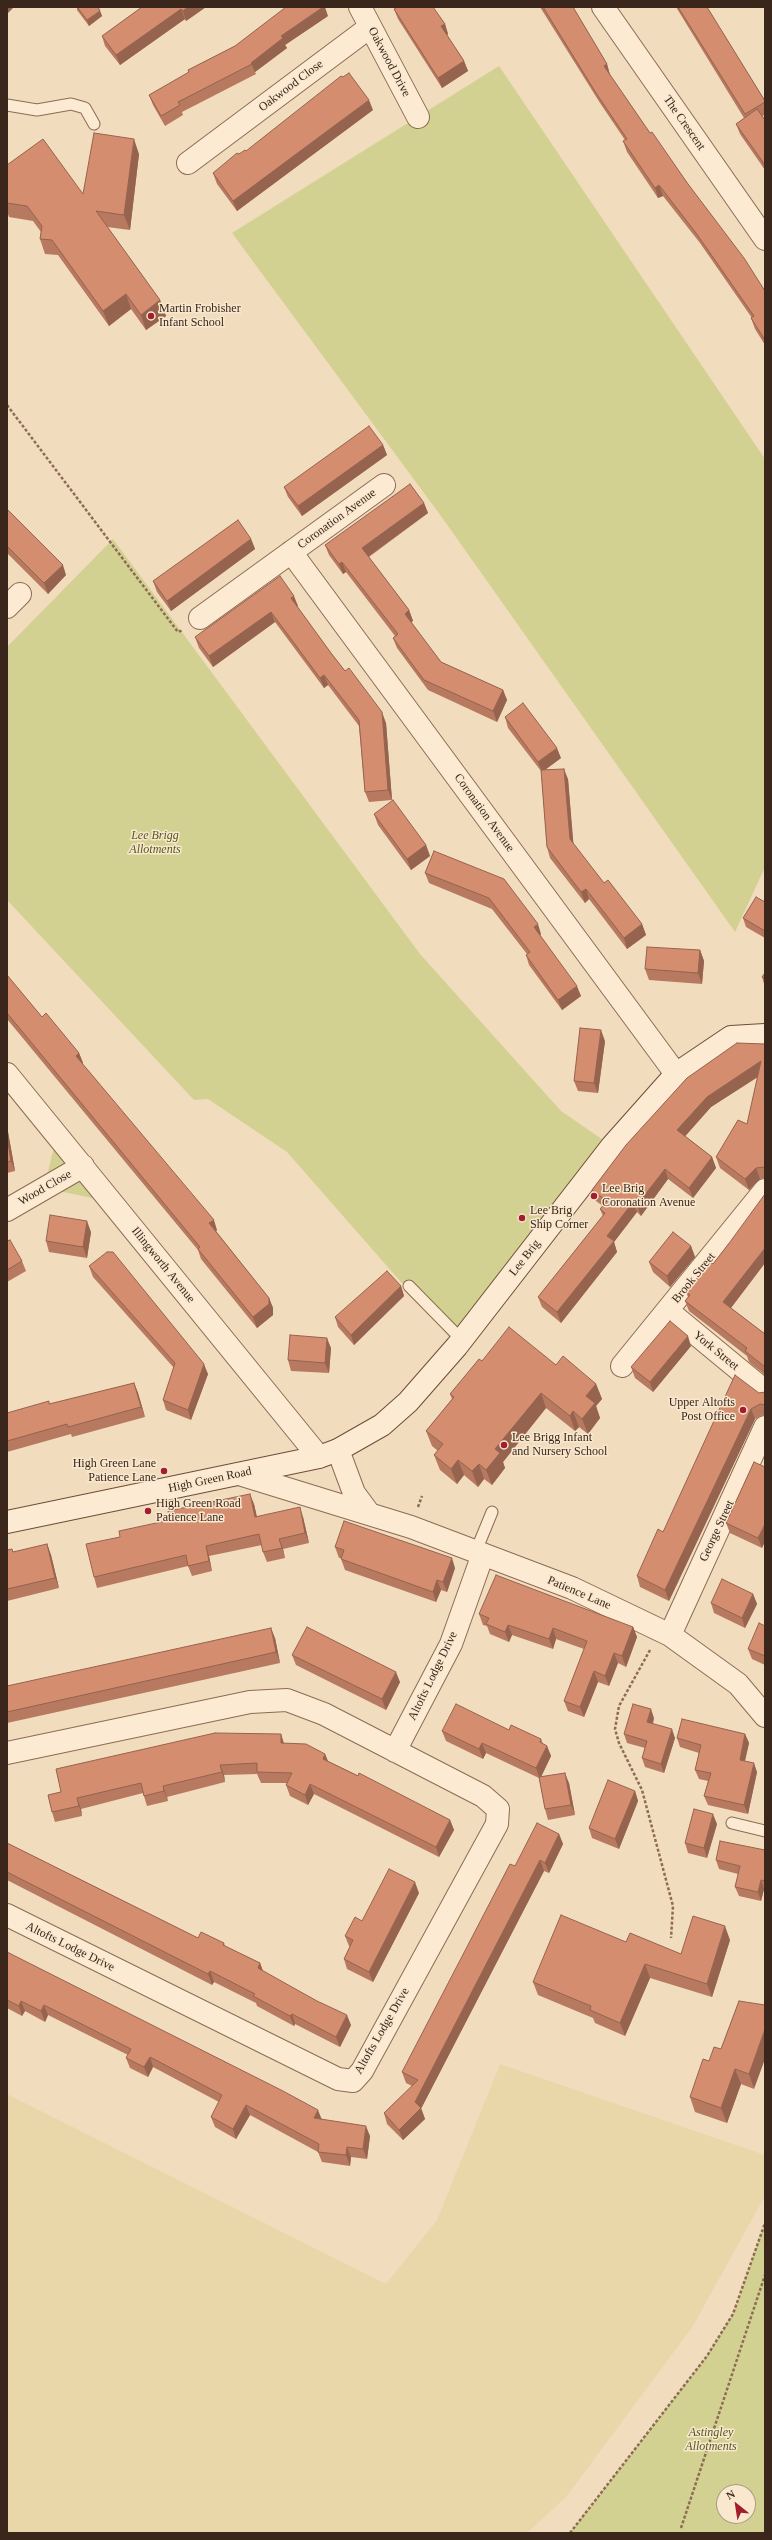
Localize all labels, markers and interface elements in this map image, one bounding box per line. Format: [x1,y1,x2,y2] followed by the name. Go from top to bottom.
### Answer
[365,25,413,99] street label: Oakwood Drive
[256,57,326,115] street label: Oakwood Close
[660,93,708,153] street label: The Crescent
[159,302,241,330] place label: Martin Frobisher Infant School
[146,311,156,321] marker: Martin Frobisher Infant School
[295,486,379,552] street label: Coronation Avenue
[451,771,517,855] street label: Coronation Avenue
[129,829,181,857] park label: Lee Brigg Allotments
[16,1167,74,1209] street label: Wood Close
[602,1182,695,1210] place label: Lee Brig Coronation Avenue
[589,1191,599,1201] marker: Lee Brig Coronation Avenue
[530,1204,588,1232] place label: Lee Brig Ship Corner
[517,1213,527,1223] marker: Lee Brig Ship Corner
[128,1224,198,1306] street label: Illingworth Avenue
[506,1237,544,1279] street label: Lee Brig
[669,1250,719,1306] street label: Brook Street
[690,1328,742,1374] street label: York Street
[669,1396,735,1424] place label: Upper Altofts Post Office
[738,1405,748,1415] marker: Upper Altofts Post Office
[512,1431,607,1459] place label: Lee Brigg Infant and Nursery School
[499,1440,509,1450] marker: Lee Brigg Infant and Nursery School
[73,1457,156,1485] place label: High Green Lane Patience Lane
[167,1464,253,1496] street label: High Green Road
[159,1466,169,1476] marker: High Green Lane Patience Lane
[156,1497,241,1525] place label: High Green Road Patience Lane
[697,1498,737,1564] street label: George Street
[143,1506,153,1516] marker: High Green Road Patience Lane
[545,1573,613,1613] street label: Patience Lane
[405,1629,461,1723] street label: Altofts Lodge Drive
[23,1919,117,1975] street label: Altofts Lodge Drive
[351,1985,413,2077] street label: Altofts Lodge Drive
[685,2426,737,2454] park label: Astingley Allotments
[716,2484,756,2524] north arrow
[724,2487,737,2502] text: N

